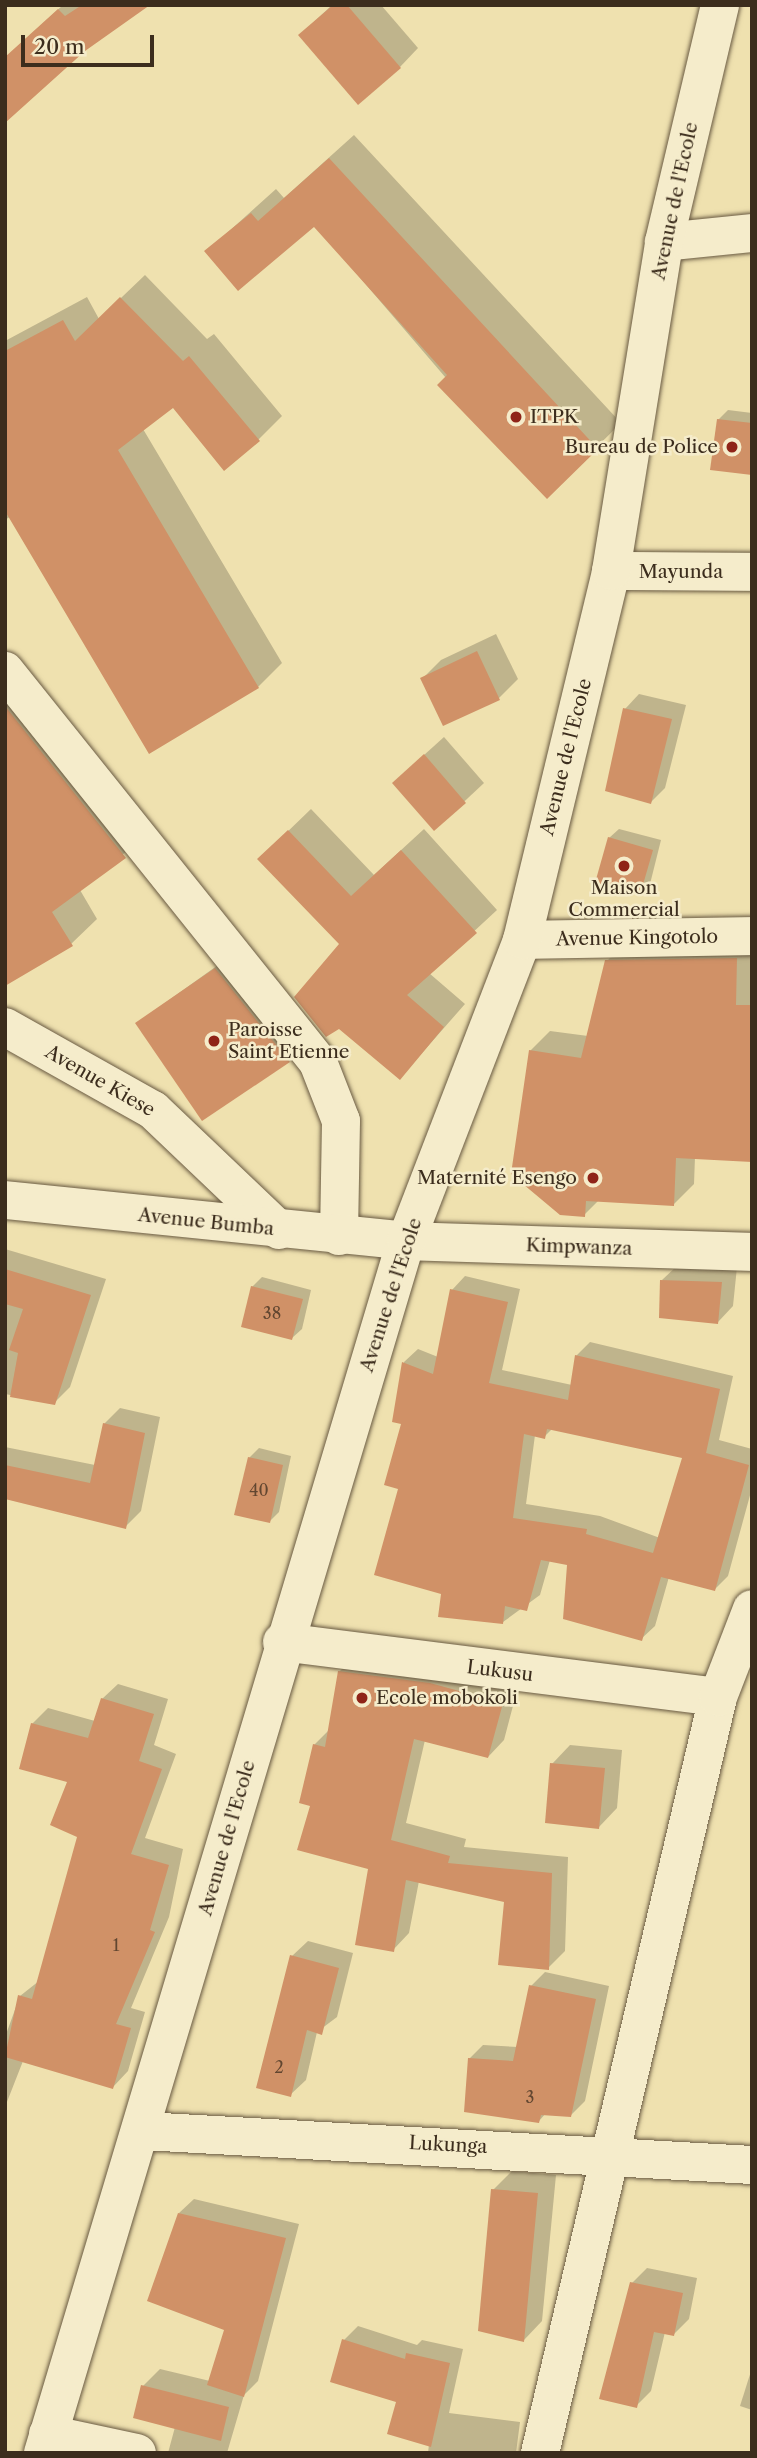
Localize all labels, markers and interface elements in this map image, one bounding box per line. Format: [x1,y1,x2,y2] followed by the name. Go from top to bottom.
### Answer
[24,21,158,65] scale bar
[34,34,85,59] text: 20 m
[647,120,703,282] street label: Avenue de l'Ecole
[530,406,579,428] place label: ITPK
[508,409,524,425] marker: ITPK
[565,436,718,458] place label: Bureau de Police
[724,439,740,455] marker: Bureau de Police
[639,561,723,583] street label: Mayunda
[536,676,596,838] street label: Avenue de l'Ecole
[616,858,632,874] marker: Maison Commercial
[568,877,680,921] place label: Maison Commercial
[556,925,718,951] street label: Avenue Kingotolo
[228,1019,349,1063] place label: Paroisse Saint Etienne
[206,1033,222,1049] marker: Paroisse Saint Etienne
[41,1040,159,1122] street label: Avenue Kiese
[417,1167,577,1189] place label: Maternité Esengo
[583,1168,603,1188] marker: Maternité Esengo
[137,1204,275,1240] street label: Avenue Bumba
[355,1215,427,1375] street label: Avenue de l'Ecole
[525,1234,633,1260] street label: Kimpwanza
[263,1303,281,1323] house number: 38
[249,1480,269,1500] house number: 40
[465,1656,535,1686] street label: Lukusu
[376,1687,518,1709] place label: Ecole mobokoli
[354,1690,370,1706] marker: Ecole mobokoli
[194,1758,260,1918] street label: Avenue de l'Ecole
[113,1935,119,1955] house number: 1
[274,2057,284,2077] house number: 2
[526,2087,534,2107] house number: 3
[408,2132,488,2158] street label: Lukunga

